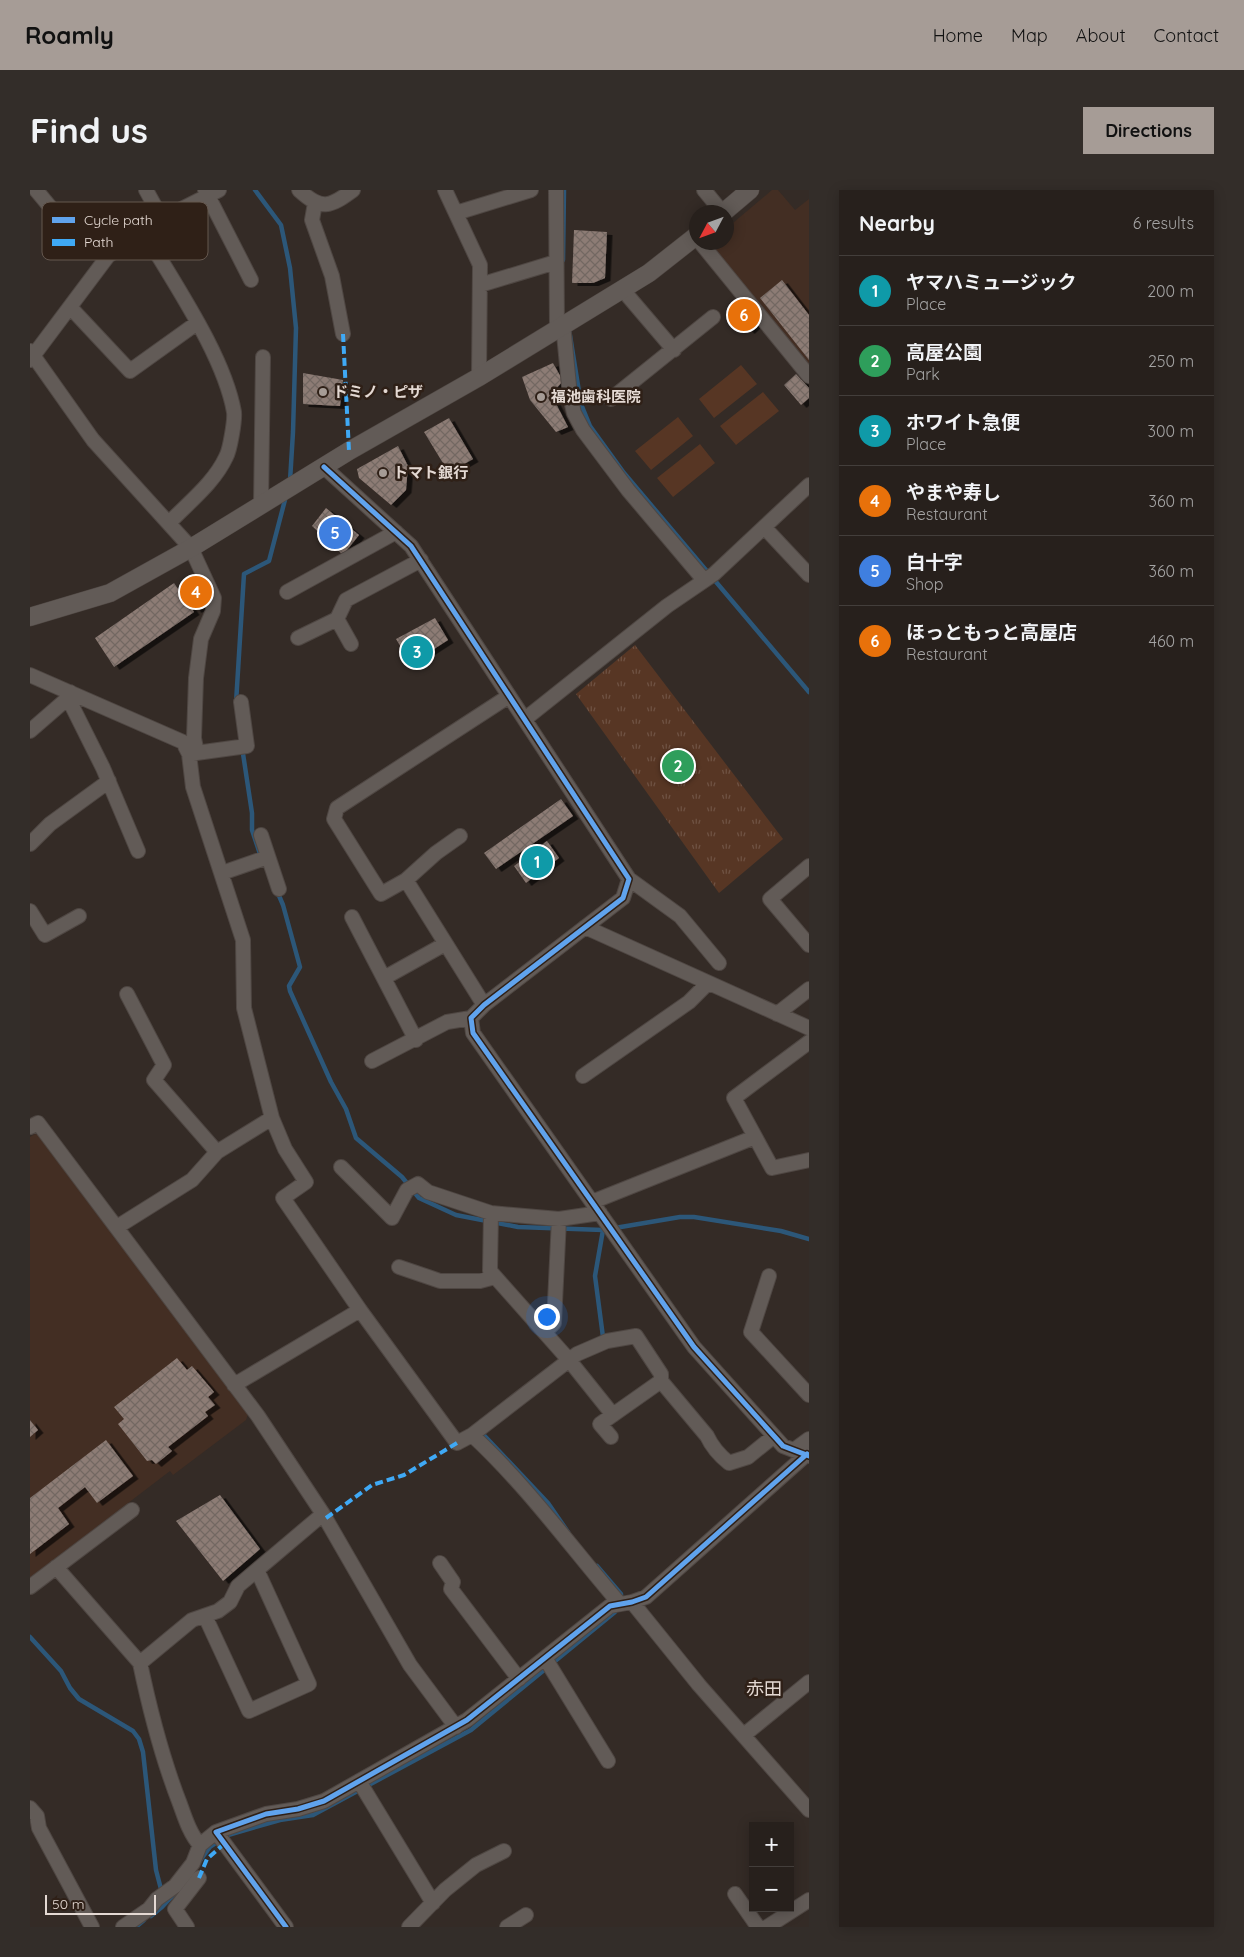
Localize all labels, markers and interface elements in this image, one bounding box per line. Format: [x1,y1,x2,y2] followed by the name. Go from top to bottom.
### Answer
[25,20,114,50] text: Roamly
[933,24,983,47] text: Home
[1011,24,1048,47] text: Map
[1076,24,1126,47] text: About
[1154,24,1219,47] text: Contact
[1083,107,1214,154] button: Directions
[30,108,148,152] text: Find us
[42,202,208,260] legend
[689,205,734,250] north arrow
[859,210,935,236] text: Nearby
[84,211,153,229] text: Cycle path
[1133,213,1194,233] text: 6 results
[84,233,113,251] text: Path
[906,270,1077,294] text: ヤマハミュージック
[872,281,878,301] text: 1
[1147,281,1194,301] text: 200 m
[906,294,946,314] text: Place
[728,296,760,334] pin: 6
[906,340,982,364] text: 高屋公園
[870,351,880,371] text: 2
[1148,351,1194,371] text: 250 m
[906,364,940,384] text: Park
[333,382,423,401] place label: ドミノ・ピザ
[317,386,329,398] marker: ドミノ・ピザ
[550,387,641,406] place label: 福池歯科医院
[535,391,547,403] marker: 福池歯科医院
[906,410,1020,434] text: ホワイト急便
[871,421,879,441] text: 3
[1148,421,1194,441] text: 300 m
[906,434,946,454] text: Place
[393,463,468,482] place label: トマト銀行
[377,467,389,479] marker: トマト銀行
[906,480,1001,504] text: やまや寿し
[870,491,880,511] text: 4
[1149,491,1194,511] text: 360 m
[906,504,988,524] text: Restaurant
[319,514,351,552] pin: 5
[906,550,963,574] text: 白十字
[870,561,880,581] text: 5
[1149,561,1194,581] text: 360 m
[180,573,212,611] pin: 4
[906,574,943,594] text: Shop
[906,620,1077,644] text: ほっともっと高屋店
[871,631,879,651] text: 6
[1148,631,1194,651] text: 460 m
[401,633,433,671] pin: 3
[906,644,988,664] text: Restaurant
[662,747,694,785] pin: 2
[521,843,553,881] pin: 1
[534,1304,560,1330] your location
[746,1677,782,1700] district label: 赤田
[749,1822,794,1912] map controls
[749,1822,794,1867] button: +
[749,1867,794,1912] button: −
[45,1892,156,1915] scale bar
[52,1895,85,1913] text: 50 m

